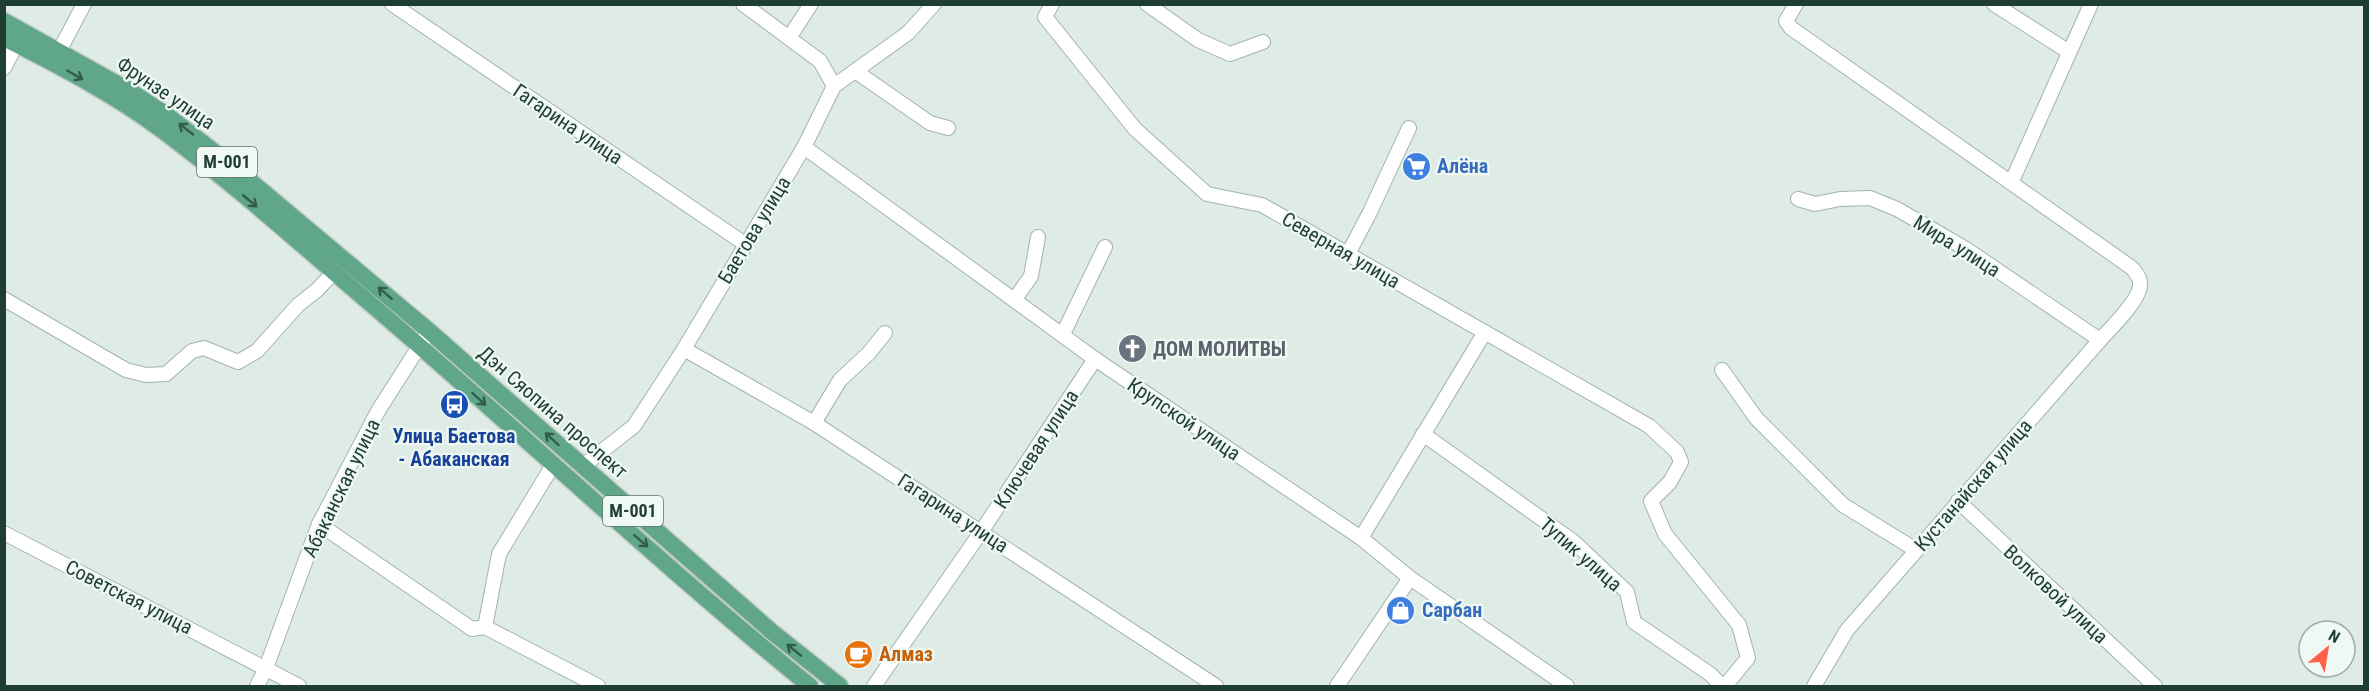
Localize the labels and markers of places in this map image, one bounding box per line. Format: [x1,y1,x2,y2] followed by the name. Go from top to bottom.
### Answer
[1400,150,1432,182] supermarket icon: Алёна
[1437,154,1488,178] place label: Алёна
[1116,333,1148,365] church icon: ДОМ МОЛИТВЫ
[1153,337,1286,361] place label: ДОМ МОЛИТВЫ
[438,389,470,421] bus stop icon: Улица Баетова - Абаканская
[392,424,516,471] place label: Улица Баетова - Абаканская
[1385,594,1417,626] shop icon: Сарбан
[1422,598,1482,622] place label: Сарбан
[842,638,874,670] cafe icon: Алмаз
[879,642,933,666] place label: Алмаз

